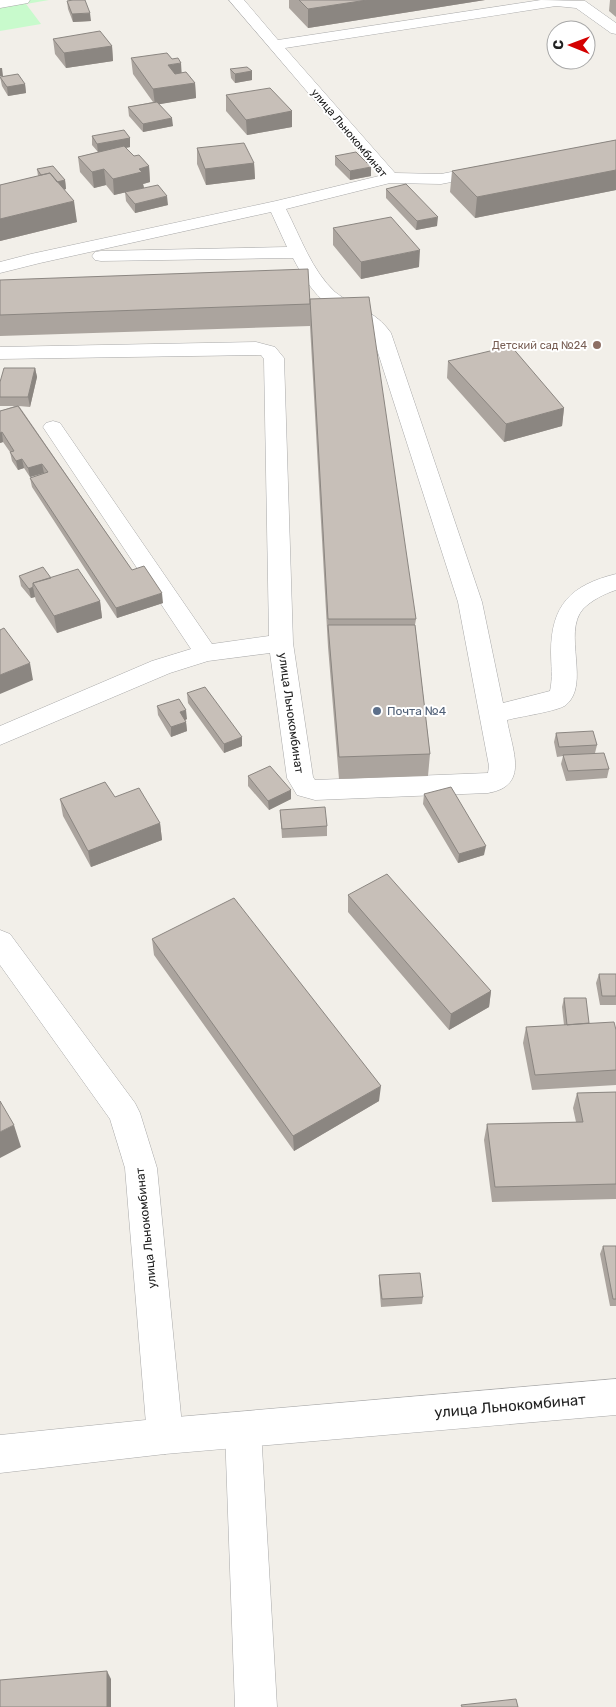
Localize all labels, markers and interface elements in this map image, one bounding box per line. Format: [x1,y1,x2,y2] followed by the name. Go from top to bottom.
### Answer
[546,20,596,70] north arrow
[550,40,567,50] text: С
[308,86,390,180] street label: улица Льнокомбинат
[492,339,587,352] place label: Детский сад №24
[591,339,603,351] marker: Детский сад №24
[276,652,306,774] street label: улица Льнокомбинат
[387,704,447,718] place label: Почта №4
[371,705,383,717] marker: Почта №4
[133,1167,159,1289] street label: улица Льнокомбинат
[433,1390,587,1422] street label: улица Льнокомбинат

